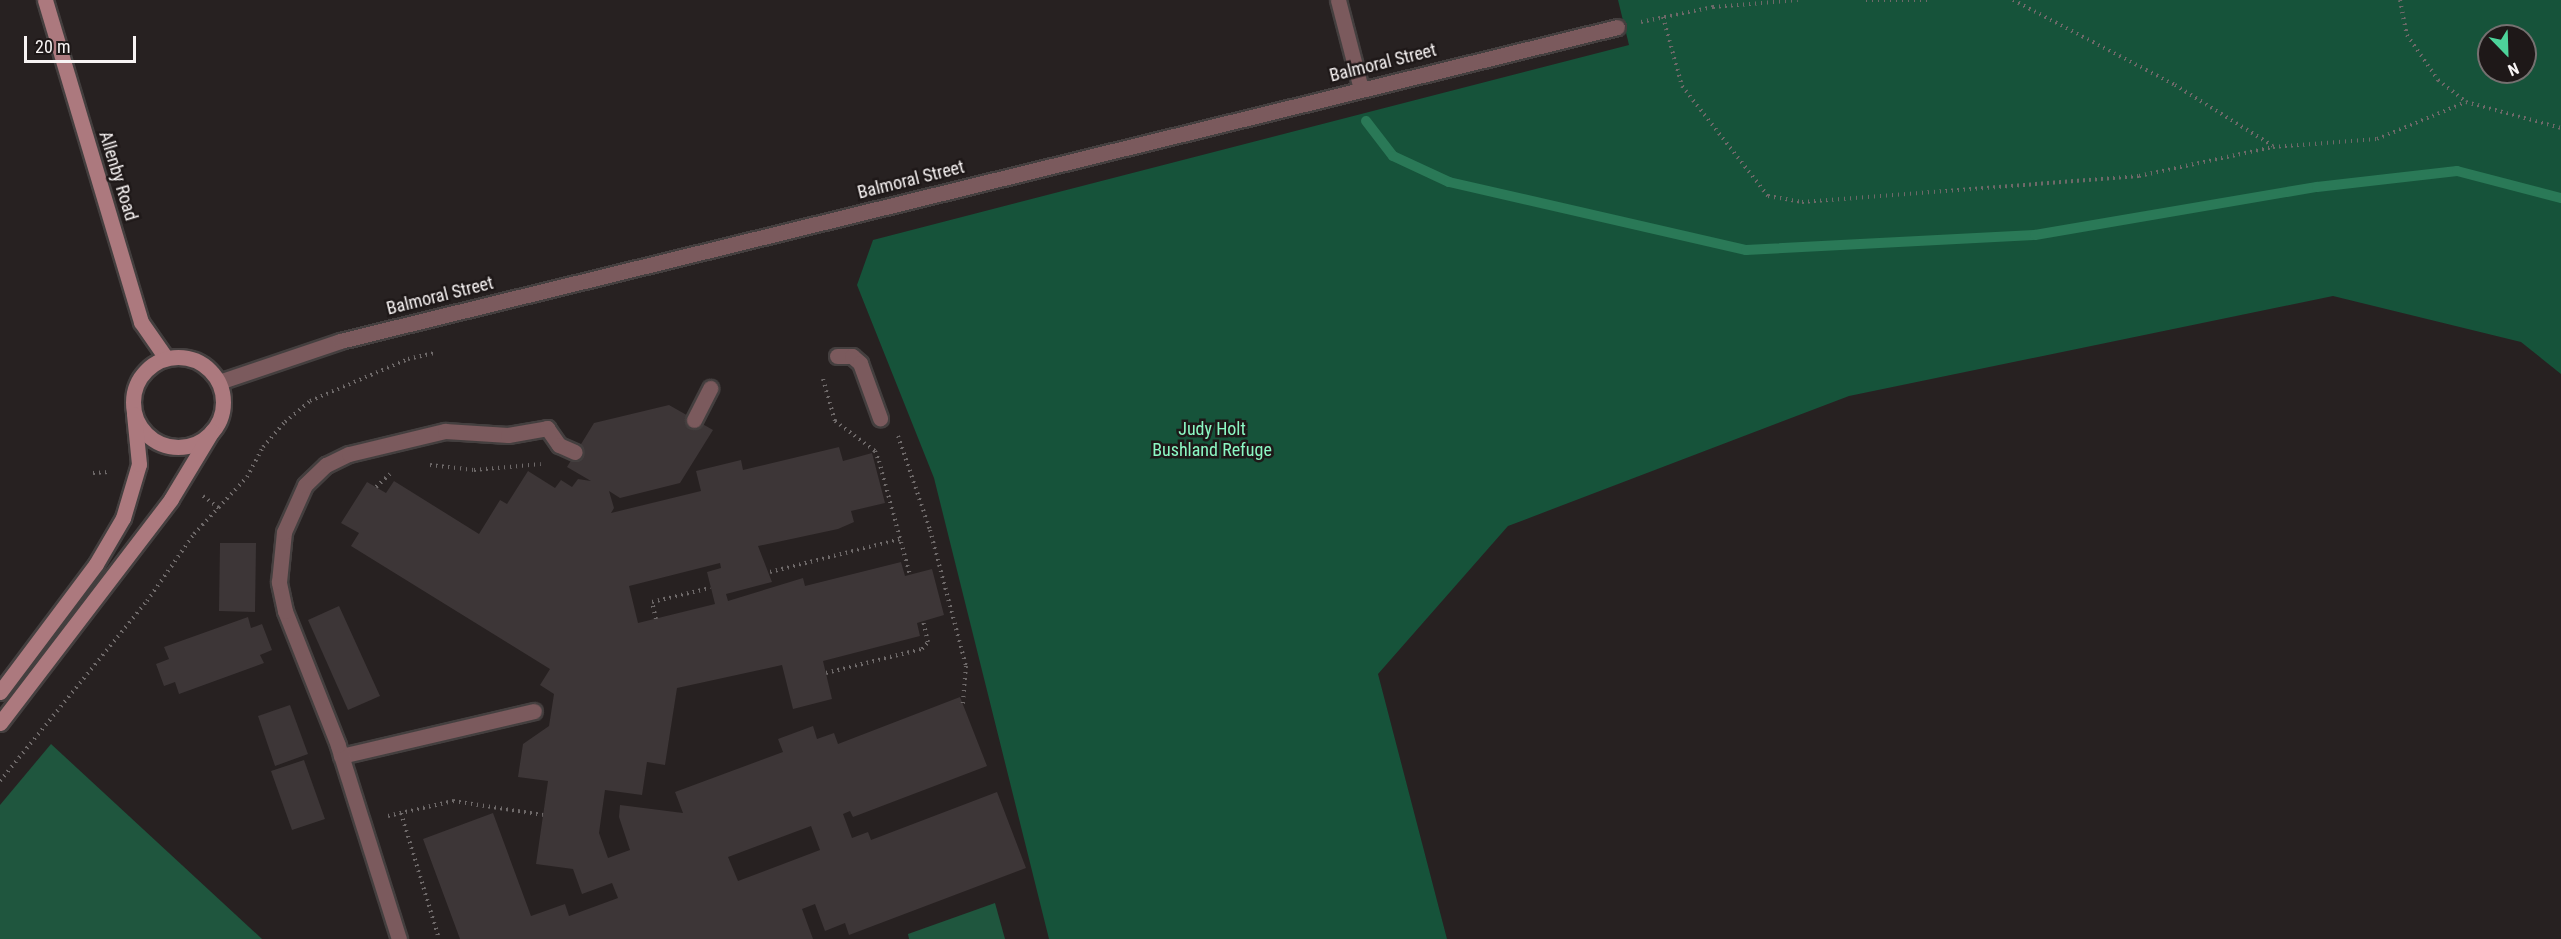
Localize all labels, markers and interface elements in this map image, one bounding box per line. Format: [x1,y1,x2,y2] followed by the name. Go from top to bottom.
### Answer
[27,24,140,62] scale bar
[2477,24,2537,84] north arrow
[35,36,70,57] text: 20 m
[1327,39,1439,87] street label: Balmoral Street
[2505,59,2522,80] text: N
[94,129,142,223] street label: Allenby Road
[855,156,967,204] street label: Balmoral Street
[384,272,496,320] street label: Balmoral Street
[1152,419,1272,462] park label: Judy Holt Bushland Refuge

